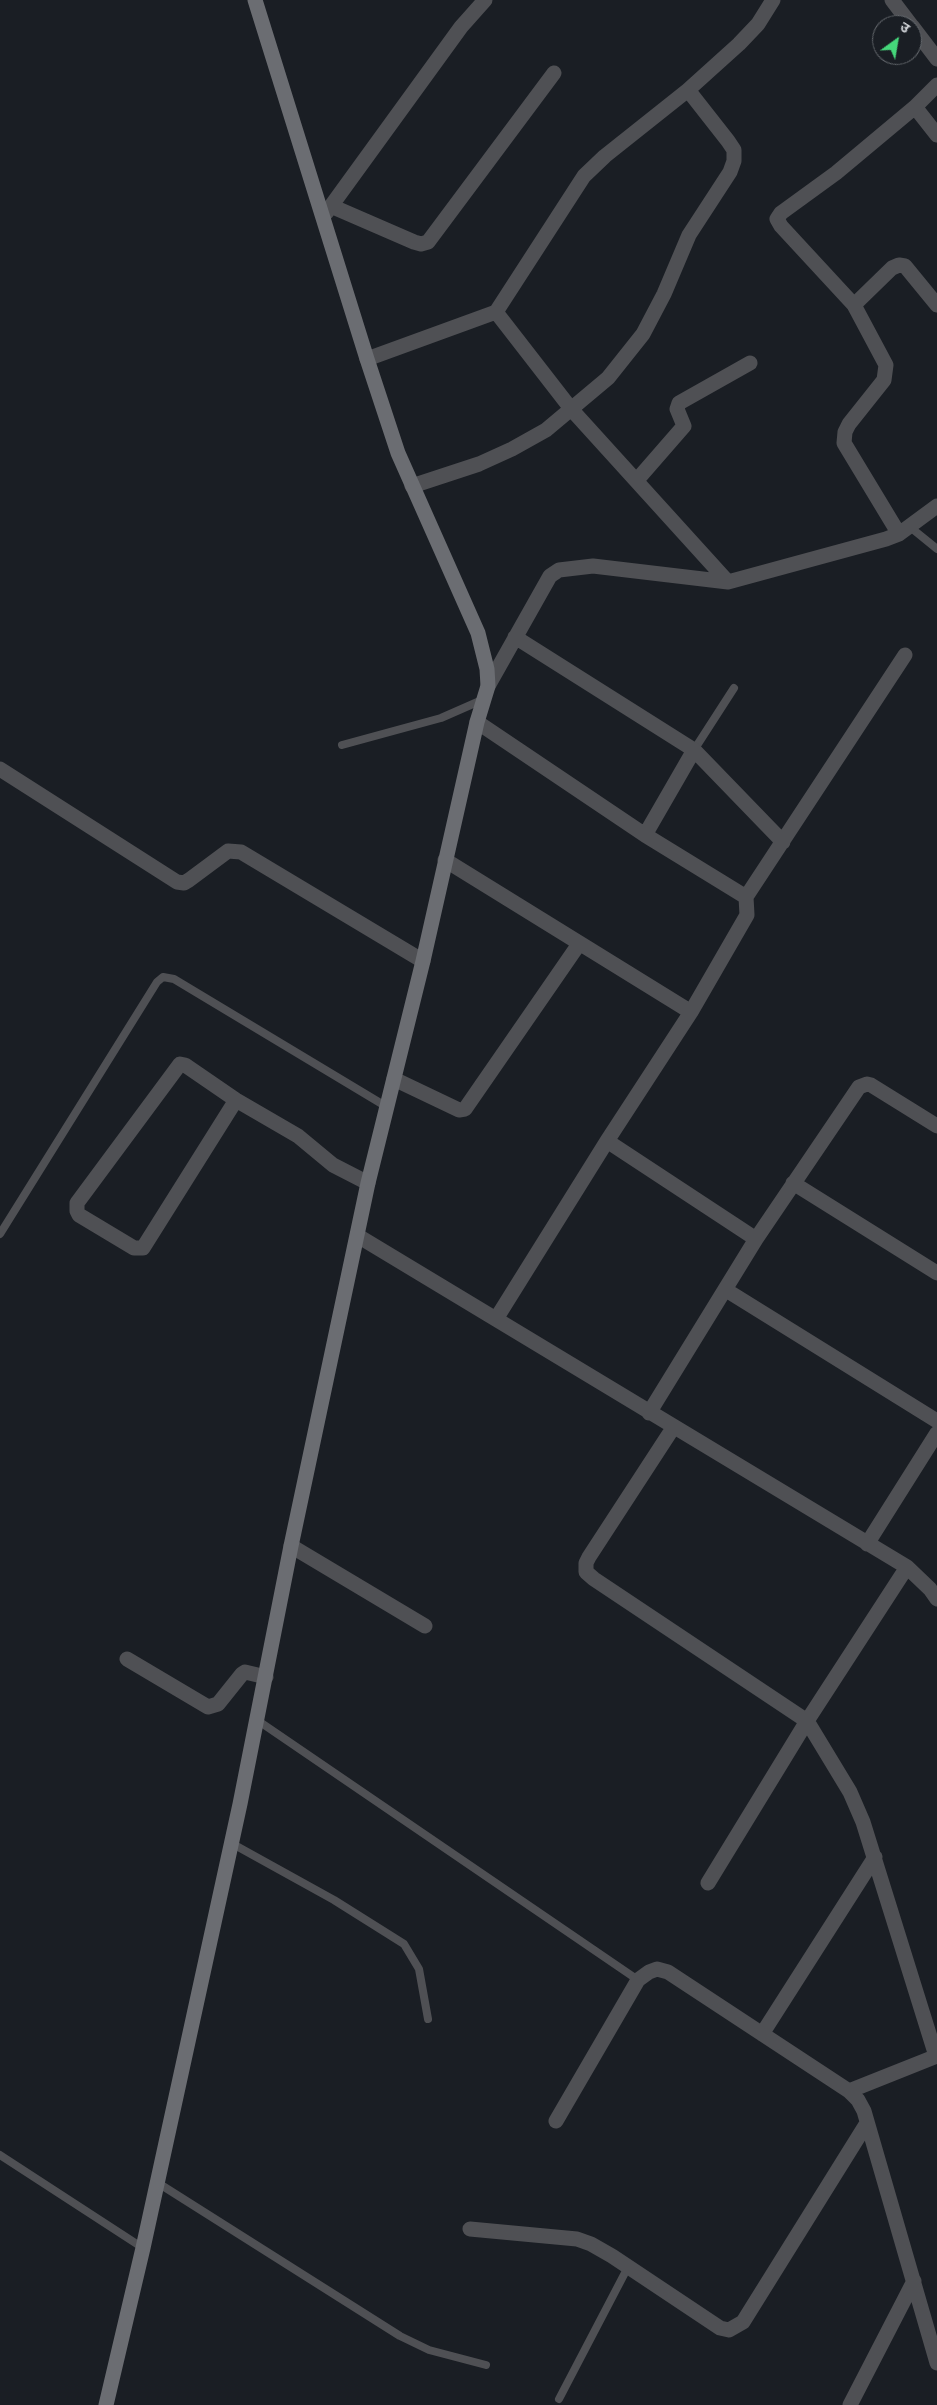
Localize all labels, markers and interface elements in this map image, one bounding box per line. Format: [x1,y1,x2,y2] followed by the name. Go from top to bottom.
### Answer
[872,15,922,65] north arrow
[897,20,912,36] text: उ

